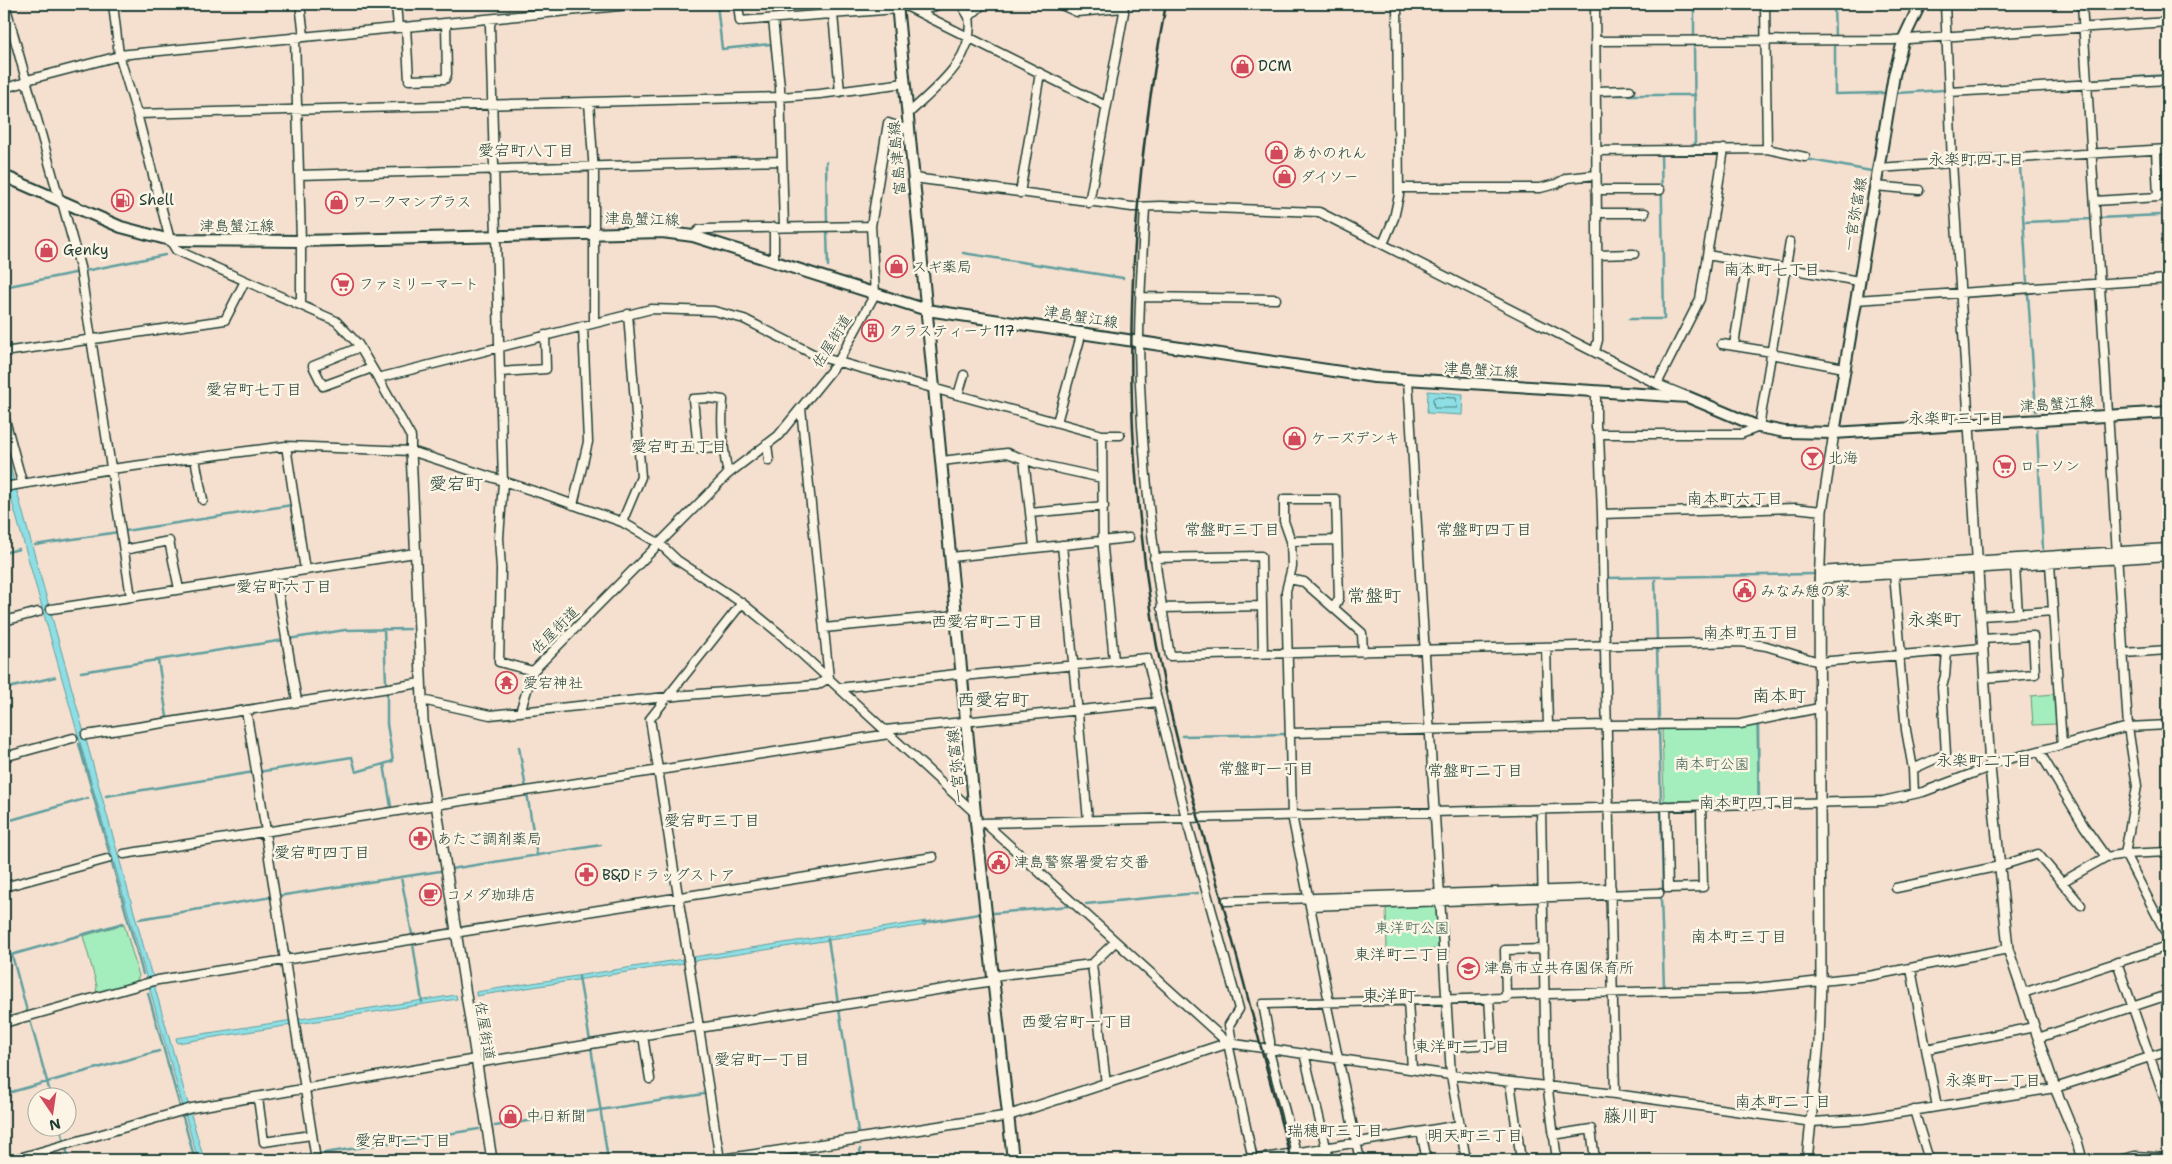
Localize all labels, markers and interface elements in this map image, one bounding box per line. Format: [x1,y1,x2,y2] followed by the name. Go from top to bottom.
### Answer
[1230,54,1254,78] shop icon: DCM
[1258,56,1292,76] place label: DCM
[884,120,910,196] street label: 富島津島線
[478,140,574,161] district label: 愛宕町八丁目
[1264,141,1288,165] shop icon: あかのれん
[1292,143,1367,163] place label: あかのれん
[1928,149,2024,170] district label: 永楽町四丁目
[1272,165,1296,189] shop icon: ダイソー
[1300,167,1359,187] place label: ダイソー
[1839,175,1871,253] street label: 一宮弥富線
[111,188,135,212] fuel station icon: Shell
[139,190,174,210] place label: Shell
[324,190,348,214] shop icon: ワークマンプラス
[352,192,471,212] place label: ワークマンプラス
[604,208,680,230] street label: 津島蟹江線
[199,216,275,236] street label: 津島蟹江線
[35,238,59,262] shop icon: Genky
[63,240,109,260] place label: Genky
[884,255,908,279] shop icon: スギ薬局
[912,257,972,277] place label: スギ薬局
[1724,259,1820,280] district label: 南本町七丁目
[331,272,355,296] supermarket icon: ファミリーマート
[359,274,479,294] place label: ファミリーマート
[1042,301,1120,333] street label: 津島蟹江線
[808,310,856,372] street label: 佐屋街道
[860,319,884,343] building icon: クラスティーナ117
[888,321,1015,341] place label: クラスティーナ117
[1443,358,1519,382] street label: 津島蟹江線
[206,379,302,400] district label: 愛宕町七丁目
[2019,391,2095,417] street label: 津島蟹江線
[1908,408,2004,429] district label: 永楽町三丁目
[1283,426,1307,450] shop icon: ケーズデンキ
[1311,428,1400,448] place label: ケーズデンキ
[631,436,727,457] district label: 愛宕町五丁目
[1800,446,1824,470] bar icon: 北海
[1828,448,1858,468] place label: 北海
[1992,454,2016,478] supermarket icon: ローソン
[2020,456,2080,476] place label: ローソン
[429,472,483,496] district label: 愛宕町
[1687,488,1783,509] district label: 南本町六丁目
[1184,519,1280,540] district label: 常盤町三丁目
[1436,519,1532,540] district label: 常盤町四丁目
[236,576,332,597] district label: 愛宕町六丁目
[1732,579,1756,603] public building icon: みなみ憩の家
[1760,581,1850,601] place label: みなみ憩の家
[1347,584,1401,608] district label: 常盤町
[527,602,583,658] street label: 佐屋街道
[1907,608,1961,632] district label: 永楽町
[931,611,1043,632] district label: 西愛宕町二丁目
[1703,622,1799,643] district label: 南本町五丁目
[495,671,519,695] temple icon: 愛宕神社
[523,673,583,693] place label: 愛宕神社
[1752,684,1806,708] district label: 南本町
[957,688,1029,712] district label: 西愛宕町
[943,728,969,804] street label: 一宮弥富線
[1936,750,2032,771] district label: 永楽町二丁目
[1674,754,1750,774] park label: 南本町公園
[1218,758,1314,779] district label: 常盤町一丁目
[1427,760,1523,781] district label: 常盤町二丁目
[1699,792,1795,813] district label: 南本町四丁目
[664,810,760,831] district label: 愛宕町三丁目
[409,827,433,851] pharmacy icon: あたご調剤薬局
[437,829,542,849] place label: あたご調剤薬局
[274,842,370,863] district label: 愛宕町四丁目
[986,850,1010,874] public building icon: 津島警察署愛宕交番
[1014,852,1149,872] place label: 津島警察署愛宕交番
[574,863,598,887] pharmacy icon: B&Dドラッグストア
[602,865,735,885] place label: B&Dドラッグストア
[418,883,442,907] cafe icon: コメダ珈琲店
[446,885,536,905] place label: コメダ珈琲店
[1374,918,1450,938] park label: 東洋町公園
[1691,926,1787,947] district label: 南本町三丁目
[1354,944,1450,965] district label: 東洋町二丁目
[1456,956,1480,980] school or university icon: 津島市立共存園保育所
[1484,958,1634,978] place label: 津島市立共存園保育所
[1362,984,1416,1008] district label: 東洋町
[470,1000,500,1062] street label: 佐屋街道
[1021,1011,1133,1032] district label: 西愛宕町一丁目
[1414,1036,1510,1057] district label: 東洋町一丁目
[714,1049,810,1070] district label: 愛宕町一丁目
[1945,1070,2041,1091] district label: 永楽町一丁目
[28,1086,78,1136] north arrow
[1735,1091,1831,1112] district label: 南本町二丁目
[498,1104,522,1128] shop icon: 中日新聞
[1603,1104,1657,1128] district label: 藤川町
[526,1106,586,1126] place label: 中日新聞
[47,1115,62,1135] text: N
[1287,1120,1383,1141] district label: 瑞穂町三丁目
[1427,1125,1523,1146] district label: 明天町三丁目
[355,1130,451,1151] district label: 愛宕町二丁目

